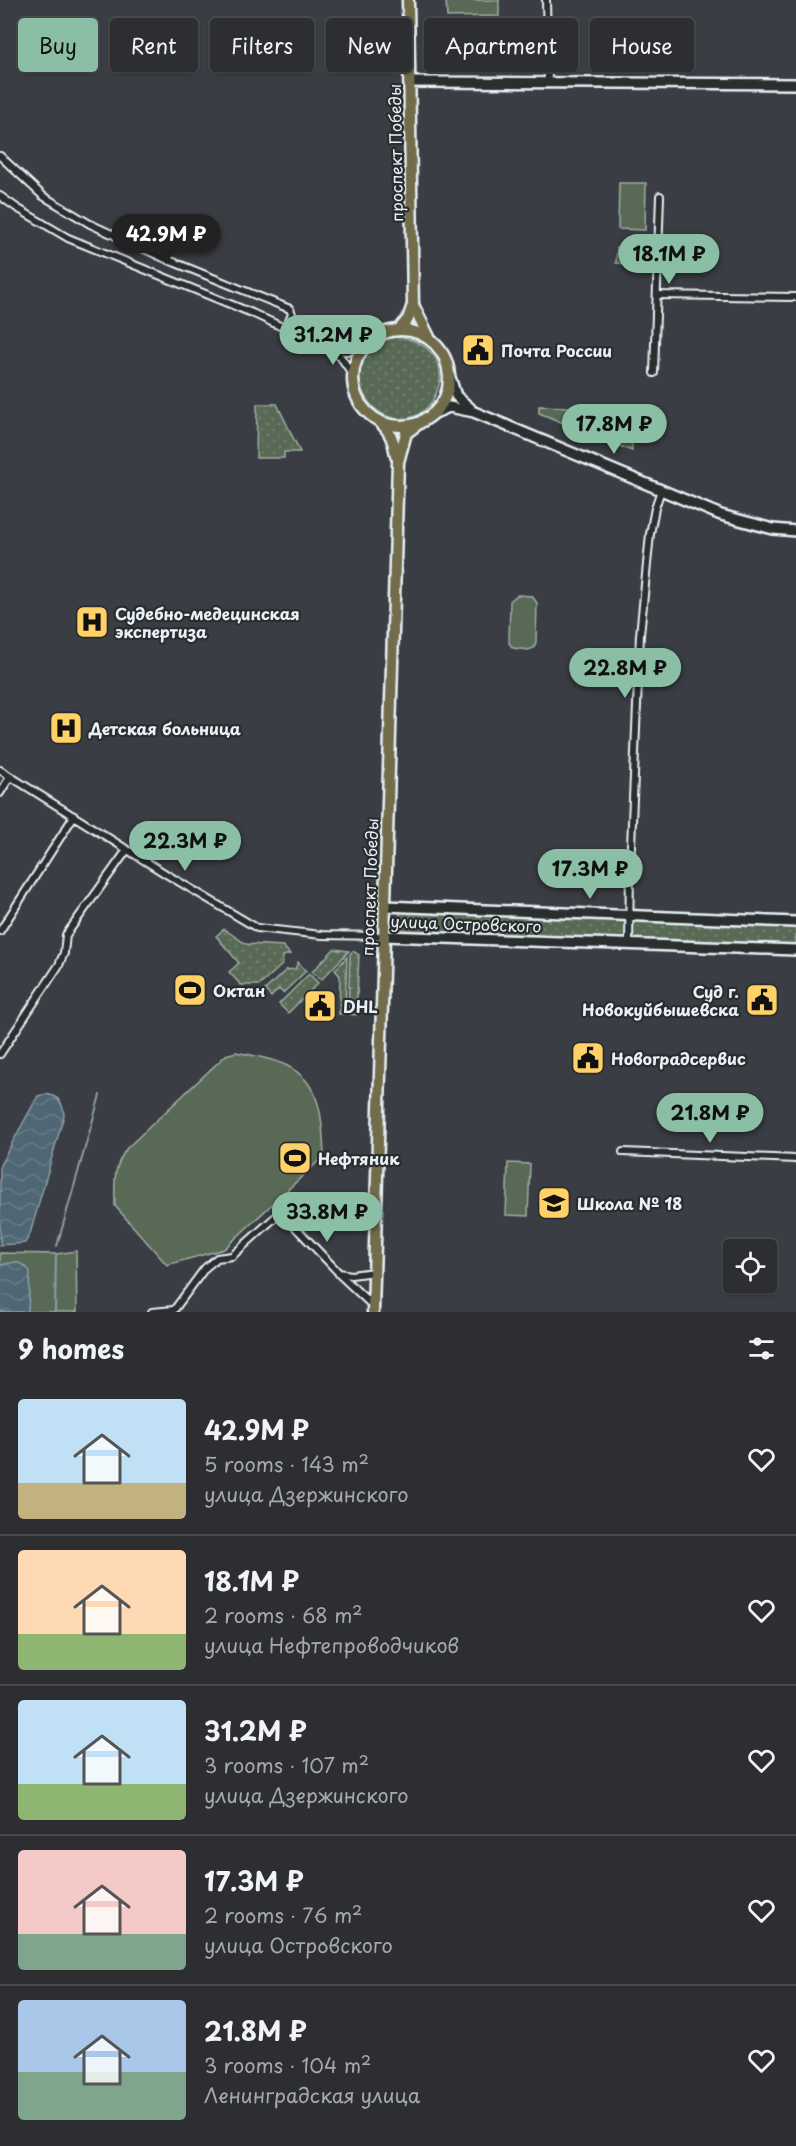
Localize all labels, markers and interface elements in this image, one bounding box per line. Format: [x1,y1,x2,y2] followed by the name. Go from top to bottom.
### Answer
[18,18,98,72] chip: Buy
[110,18,198,72] chip: Rent
[210,18,314,72] chip: Filters
[326,18,412,72] chip: New
[424,18,578,72] chip: Apartment
[590,18,694,72] chip: House
[382,84,408,222] street label: проспект Победы
[111,214,221,265] pin: 42.9M ₽
[126,218,206,248] text: 42.9M ₽
[614,234,724,285] pin: 18.1M ₽
[632,238,706,268] text: 18.1M ₽
[278,315,388,366] pin: 31.2M ₽
[293,319,373,349] text: 31.2M ₽
[460,332,496,368] public building icon: Почта России
[501,338,612,362] place label: Почта России
[559,404,669,455] pin: 17.8M ₽
[576,408,652,438] text: 17.8M ₽
[115,601,300,643] place label: Судебно-медецинская экспертиза
[74,604,110,640] hospital icon: Судебно-медецинская экспертиза
[570,648,680,699] pin: 22.8M ₽
[583,652,667,682] text: 22.8M ₽
[48,710,84,746] hospital icon: Детская больница
[88,716,241,740] place label: Детская больница
[355,818,383,956] street label: проспект Победы
[130,821,240,872] pin: 22.3M ₽
[143,825,227,855] text: 22.3M ₽
[535,849,645,900] pin: 17.3M ₽
[552,853,628,883] text: 17.3M ₽
[390,908,542,938] street label: улица Островского
[172,972,208,1008] sports icon: Октан
[213,978,265,1002] place label: Октан
[582,979,739,1021] place label: Суд г. Новокуйбышевска
[744,982,780,1018] public building icon: Суд г. Новокуйбышевска
[302,988,338,1024] public building icon: DHL
[343,994,378,1018] place label: DHL
[570,1040,606,1076] public building icon: Новоградсервис
[611,1046,746,1070] place label: Новоградсервис
[655,1093,765,1144] pin: 21.8M ₽
[670,1097,750,1127] text: 21.8M ₽
[277,1140,313,1176] sports icon: Нефтяник
[318,1146,400,1170] place label: Нефтяник
[536,1185,572,1221] school or university icon: Школа № 18
[577,1191,682,1215] place label: Школа № 18
[272,1192,382,1243] pin: 33.8M ₽
[286,1196,368,1226] text: 33.8M ₽
[723,1239,777,1293] map controls
[723,1239,777,1293] button: locate
[18,1329,124,1368] text: 9 homes
[745,1332,778,1365] icon: filters
[204,1410,309,1449] text: 42.9M ₽
[66,1423,138,1495] icon: home
[745,1443,778,1476] icon: heart
[204,1449,369,1479] text: 5 rooms · 143 m²
[204,1479,409,1509] text: улица Дзержинского
[204,1561,299,1600] text: 18.1M ₽
[66,1574,138,1646] icon: home
[745,1594,778,1627] icon: heart
[204,1600,363,1630] text: 2 rooms · 68 m²
[204,1630,459,1660] text: улица Нефтепроводчиков
[204,1711,307,1750] text: 31.2M ₽
[66,1724,138,1796] icon: home
[745,1744,778,1777] icon: heart
[204,1750,369,1780] text: 3 rooms · 107 m²
[204,1780,409,1810] text: улица Дзержинского
[204,1861,304,1900] text: 17.3M ₽
[66,1874,138,1946] icon: home
[745,1894,778,1927] icon: heart
[204,1900,362,1930] text: 2 rooms · 76 m²
[204,1930,393,1960] text: улица Островского
[204,2011,307,2050] text: 21.8M ₽
[66,2024,138,2096] icon: home
[745,2044,778,2077] icon: heart
[204,2050,371,2080] text: 3 rooms · 104 m²
[204,2080,420,2110] text: Ленинградская улица

